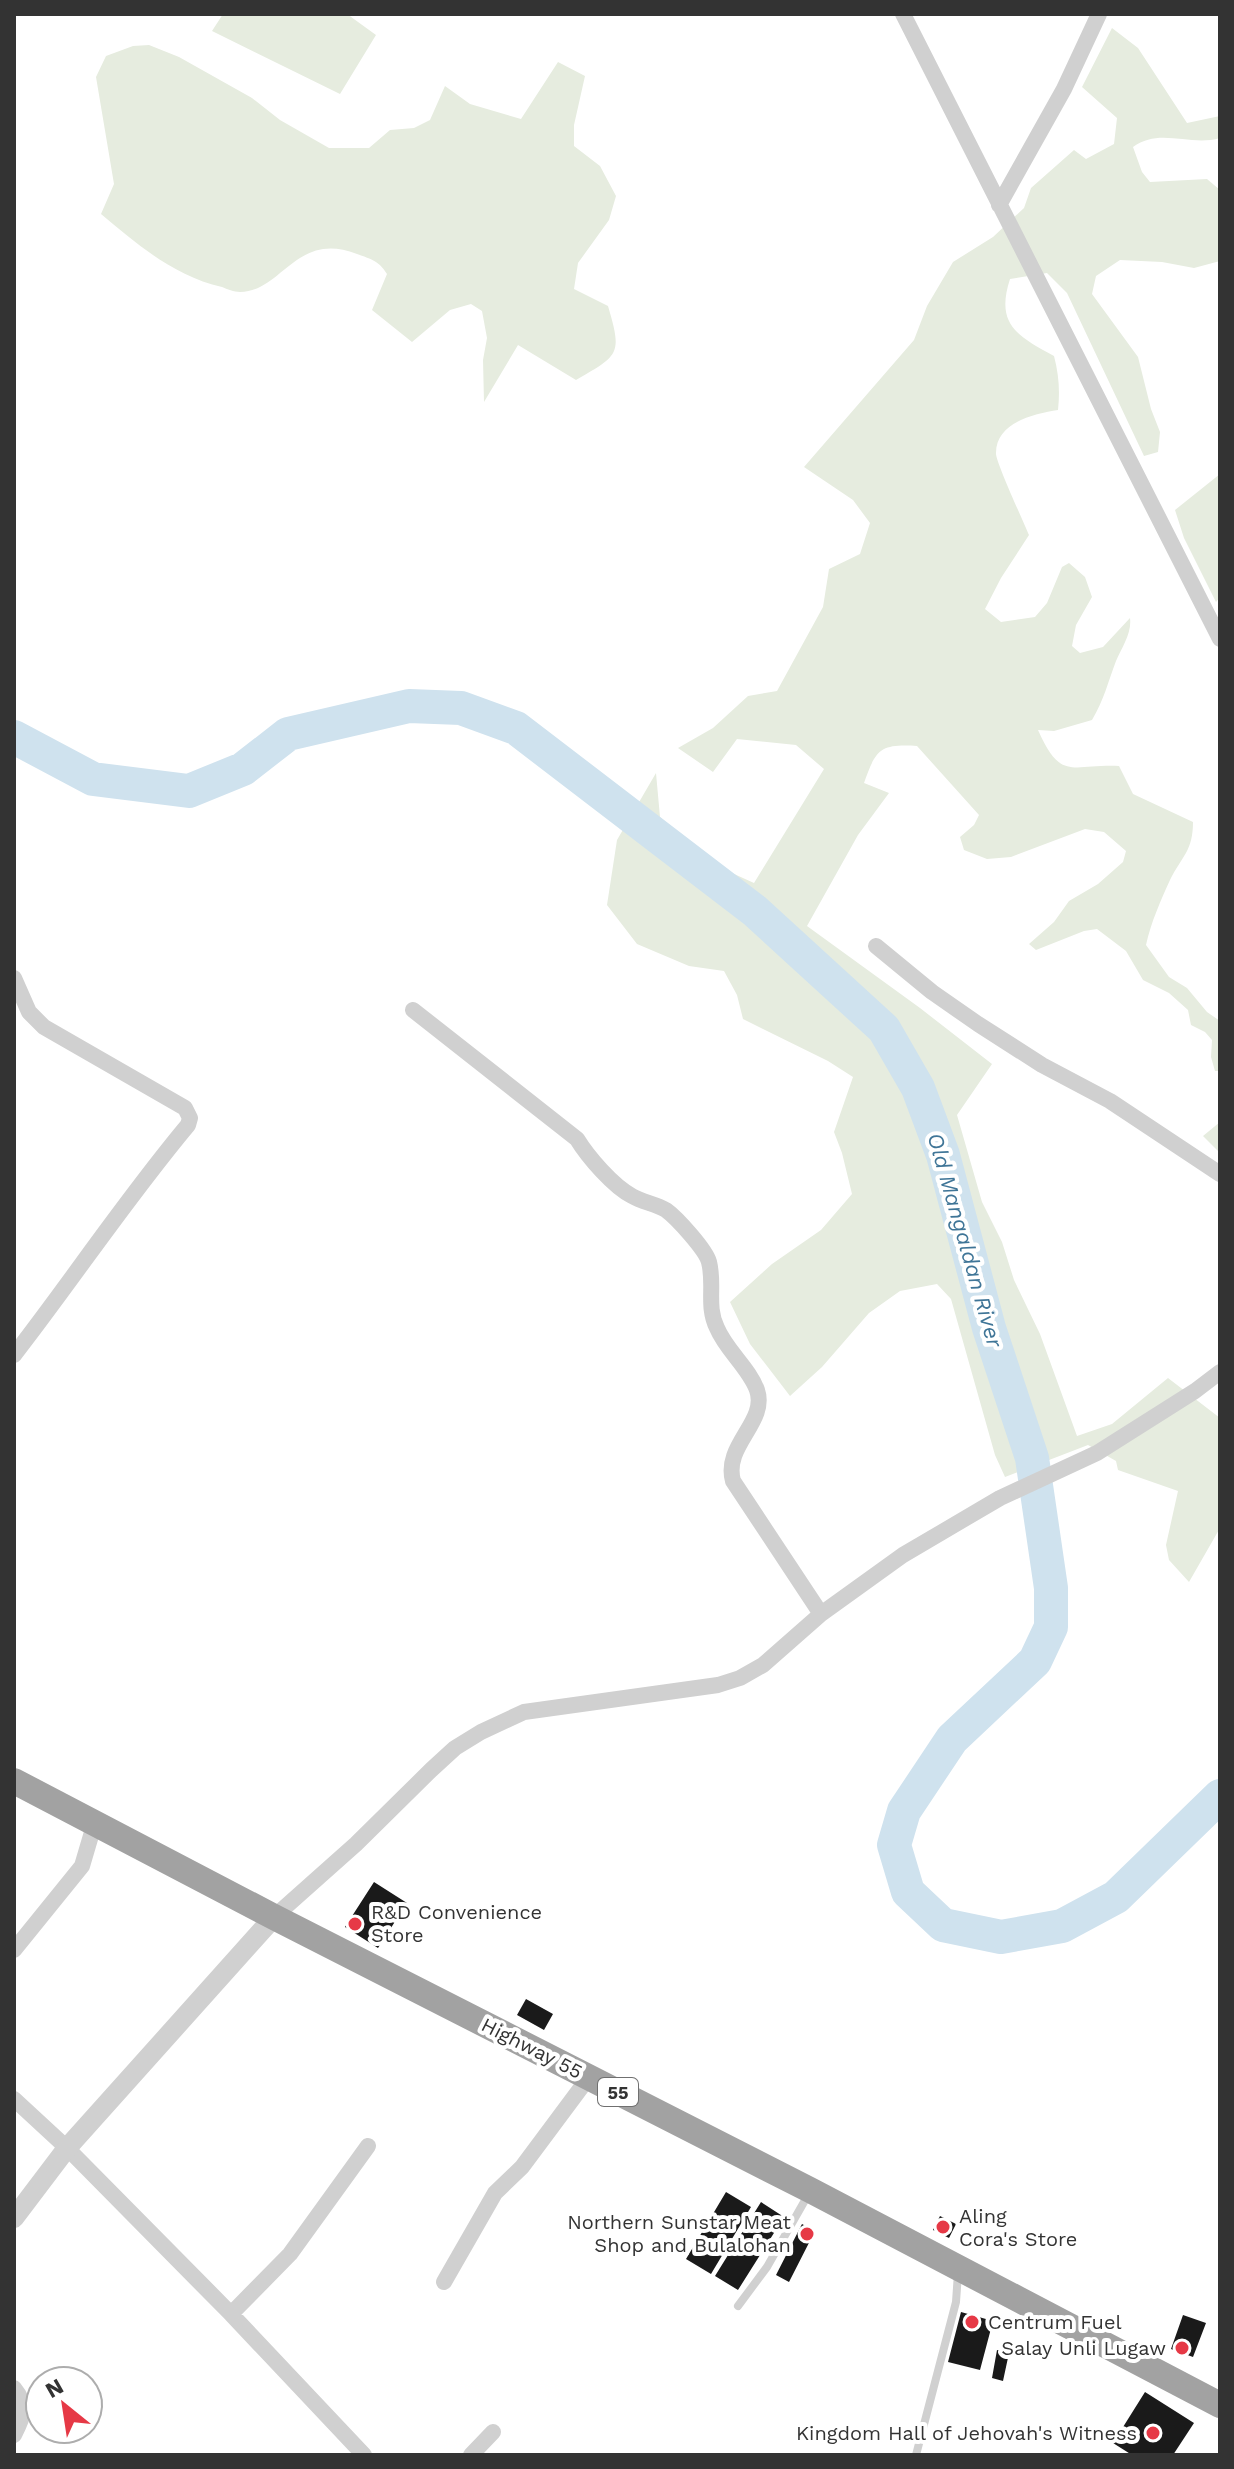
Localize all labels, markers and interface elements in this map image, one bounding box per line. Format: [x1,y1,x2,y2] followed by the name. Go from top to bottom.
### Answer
[922,1130,1008,1351] water label: Old Mangaldan River
[371,1900,542,1947] place label: R&D Convenience Store
[346,1915,364,1933] marker: R&D Convenience Store
[478,2012,586,2084] street label: Highway 55
[598,2078,638,2106] road number: 55
[959,2204,1077,2251] place label: Aling Cora's Store
[567,2210,792,2257] place label: Northern Sunstar Meat Shop and Bulalohan
[934,2218,952,2236] marker: Aling Cora's Store
[798,2225,816,2243] marker: Northern Sunstar Meat Shop and Bulalohan
[988,2310,1122,2334] place label: Centrum Fuel
[963,2313,981,2331] marker: Centrum Fuel
[1001,2336,1166,2360] place label: Salay Unli Lugaw
[1173,2339,1191,2357] marker: Salay Unli Lugaw
[24,2365,104,2445] north arrow
[41,2373,68,2403] text: N
[796,2421,1137,2445] place label: Kingdom Hall of Jehovah's Witness
[1144,2424,1162,2442] marker: Kingdom Hall of Jehovah's Witness

